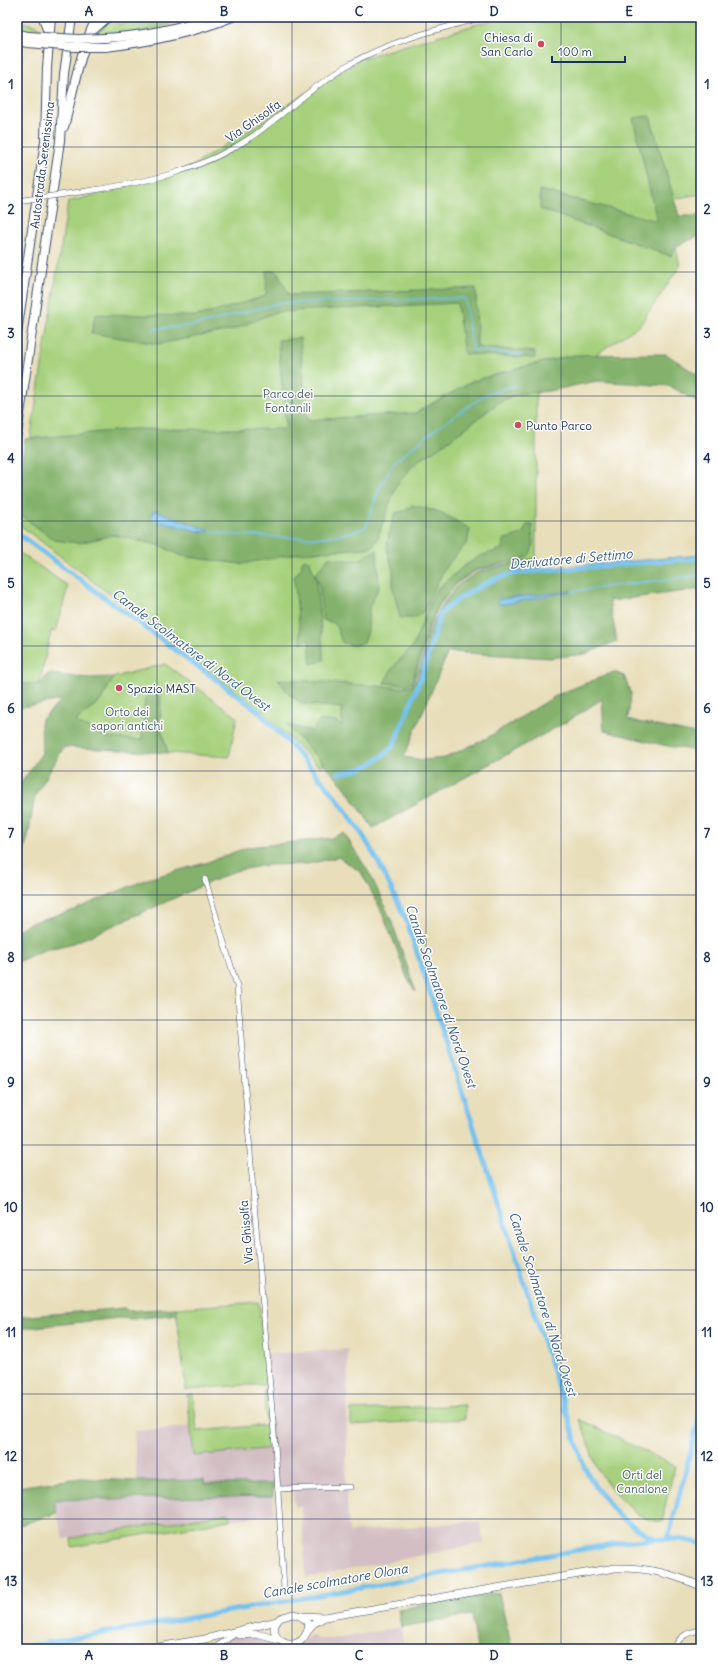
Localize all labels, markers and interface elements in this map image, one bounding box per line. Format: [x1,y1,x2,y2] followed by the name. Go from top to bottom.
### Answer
[85,3,94,20] text: A
[220,3,229,20] text: B
[355,3,364,20] text: C
[489,3,499,20] text: D
[625,3,633,20] text: E
[481,30,533,59] place label: Chiesa di San Carlo
[552,38,625,64] scale bar
[536,39,546,49] marker: Chiesa di San Carlo
[558,44,592,59] text: 100 m
[8,76,14,93] text: 1
[704,76,710,93] text: 1
[223,97,283,145] street label: Via Ghisolfa
[27,100,57,229] street label: Autostrada Serenissima
[7,201,15,218] text: 2
[703,201,711,218] text: 2
[7,325,15,342] text: 3
[703,325,711,342] text: 3
[263,386,313,415] park label: Parco dei Fontanili
[526,418,592,433] place label: Punto Parco
[513,420,523,430] marker: Punto Parco
[7,450,15,467] text: 4
[703,450,711,467] text: 4
[509,545,634,573] water label: Derivatore di Settimo
[7,575,15,592] text: 5
[703,575,711,592] text: 5
[109,585,274,716] water label: Canale Scolmatore di Nord Ovest
[127,681,196,696] place label: Spazio MAST
[114,683,124,693] marker: Spazio MAST
[7,700,15,717] text: 6
[703,700,711,717] text: 6
[91,704,163,733] park label: Orto dei sapori antichi
[8,825,15,842] text: 7
[704,825,711,842] text: 7
[402,902,481,1091] water label: Canale Scolmatore di Nord Ovest
[7,949,15,966] text: 8
[703,949,711,966] text: 8
[7,1074,15,1091] text: 9
[703,1074,711,1091] text: 9
[4,1199,18,1216] text: 10
[236,1199,256,1264] street label: Via Ghisolfa
[700,1199,714,1216] text: 10
[505,1210,581,1400] water label: Canale Scolmatore di Nord Ovest
[6,1324,16,1341] text: 11
[702,1324,712,1341] text: 11
[5,1448,17,1465] text: 12
[701,1448,713,1465] text: 12
[616,1467,668,1496] park label: Orti del Canalone
[261,1560,410,1602] water label: Canale scolmatore Olona
[5,1573,17,1590] text: 13
[701,1573,713,1590] text: 13
[85,1647,94,1664] text: A
[220,1647,229,1664] text: B
[355,1647,364,1664] text: C
[489,1647,499,1664] text: D
[625,1647,633,1664] text: E

